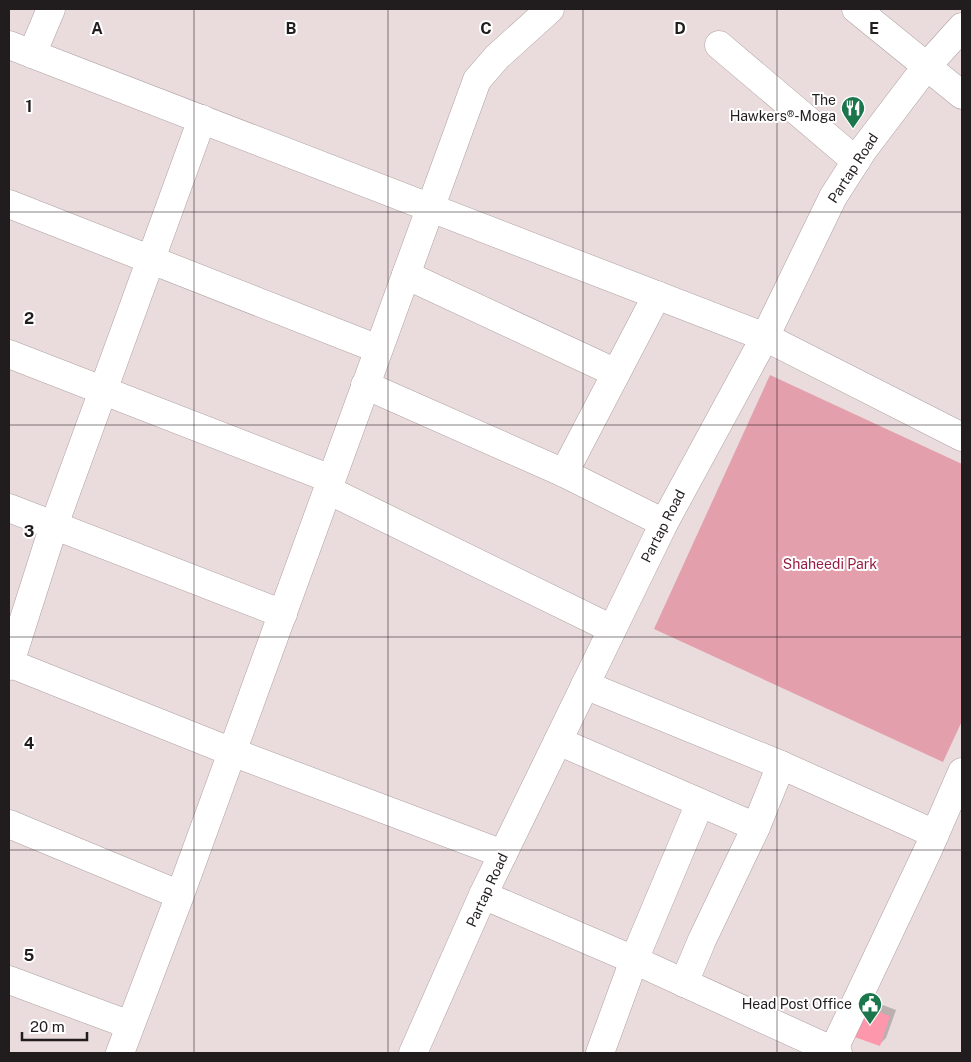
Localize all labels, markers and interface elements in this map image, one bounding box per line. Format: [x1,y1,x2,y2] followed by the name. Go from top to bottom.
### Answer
[91,19,103,38] text: A
[286,19,297,38] text: B
[480,19,492,38] text: C
[674,19,686,38] text: D
[869,19,879,38] text: E
[730,92,836,124] place label: The Hawkers®-Moga
[840,95,866,129] restaurant icon: The Hawkers®-Moga
[26,97,32,116] text: 1
[825,130,881,206] street label: Partap Road
[24,309,34,328] text: 2
[638,487,688,565] street label: Partap Road
[24,522,34,541] text: 3
[783,556,877,572] park label: Shaheedi Park
[24,734,35,753] text: 4
[463,850,511,930] street label: Partap Road
[24,946,35,965] text: 5
[857,991,883,1025] public building icon: Head Post Office
[742,996,852,1012] place label: Head Post Office
[22,1010,88,1042] scale bar
[30,1018,65,1035] text: 20 m

